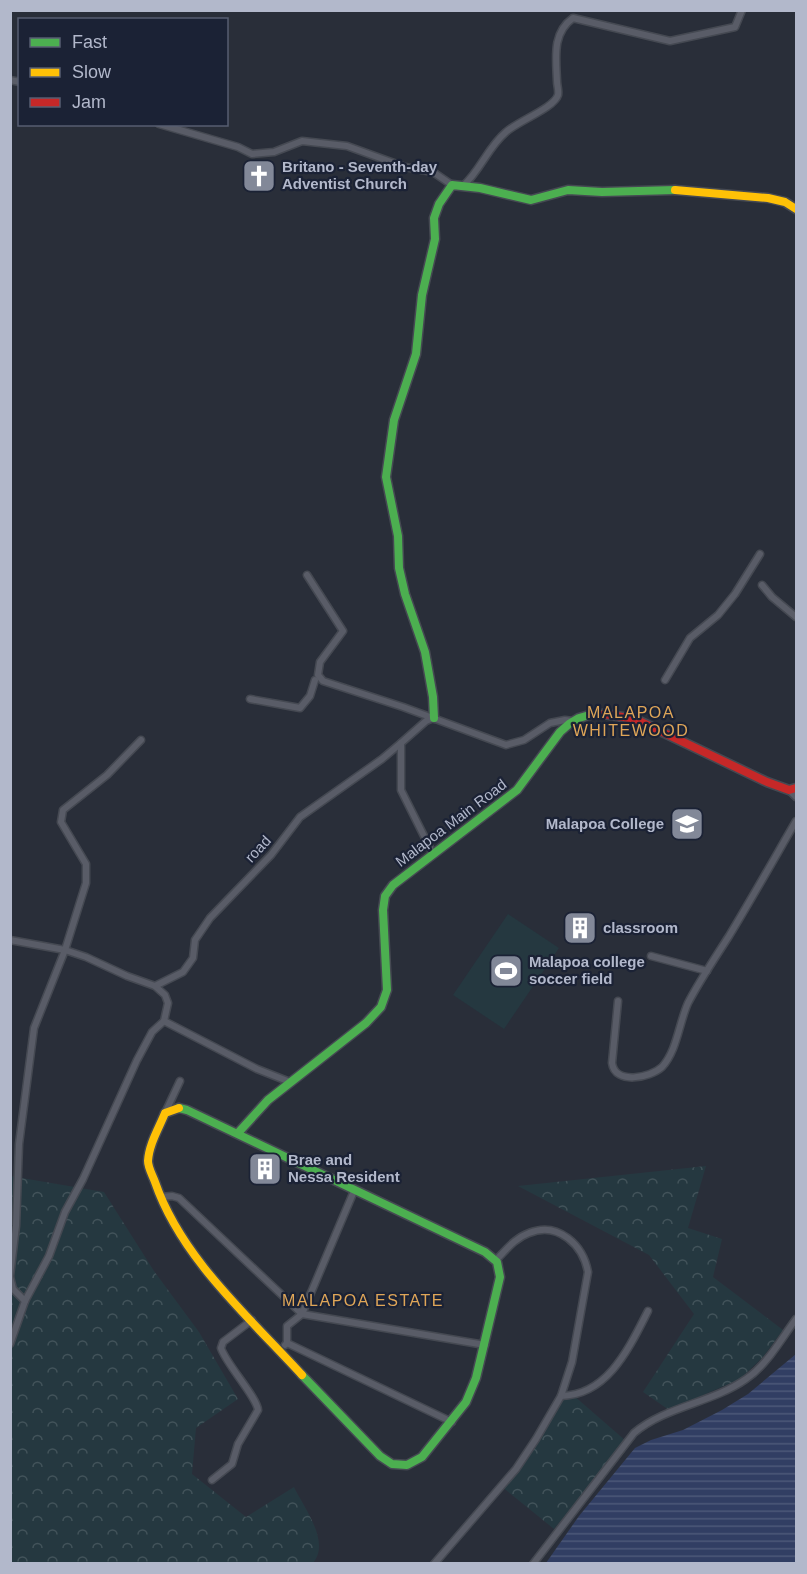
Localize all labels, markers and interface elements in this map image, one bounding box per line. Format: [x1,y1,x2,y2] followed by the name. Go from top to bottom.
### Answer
[18,18,228,126] legend
[72,32,107,52] text: Fast
[72,62,112,82] text: Slow
[72,92,106,112] text: Jam
[241,158,277,194] church icon: Britano - Seventh-day Adventist Church
[282,158,438,192] place label: Britano - Seventh-day Adventist Church
[573,704,689,739] district label: MALAPOA WHITEWOOD
[392,775,509,870] street label: Malapoa Main Road
[669,806,705,842] school or university icon: Malapoa College
[546,815,664,832] place label: Malapoa College
[241,832,274,865] street label: road
[562,910,598,946] building icon: classroom
[603,919,678,936] place label: classroom
[488,953,524,989] sports icon: Malapoa college soccer field
[529,953,645,987] place label: Malapoa college soccer field
[247,1151,283,1187] building icon: Brae and Nessa Resident
[288,1151,400,1185] place label: Brae and Nessa Resident
[282,1292,444,1309] district label: MALAPOA ESTATE

